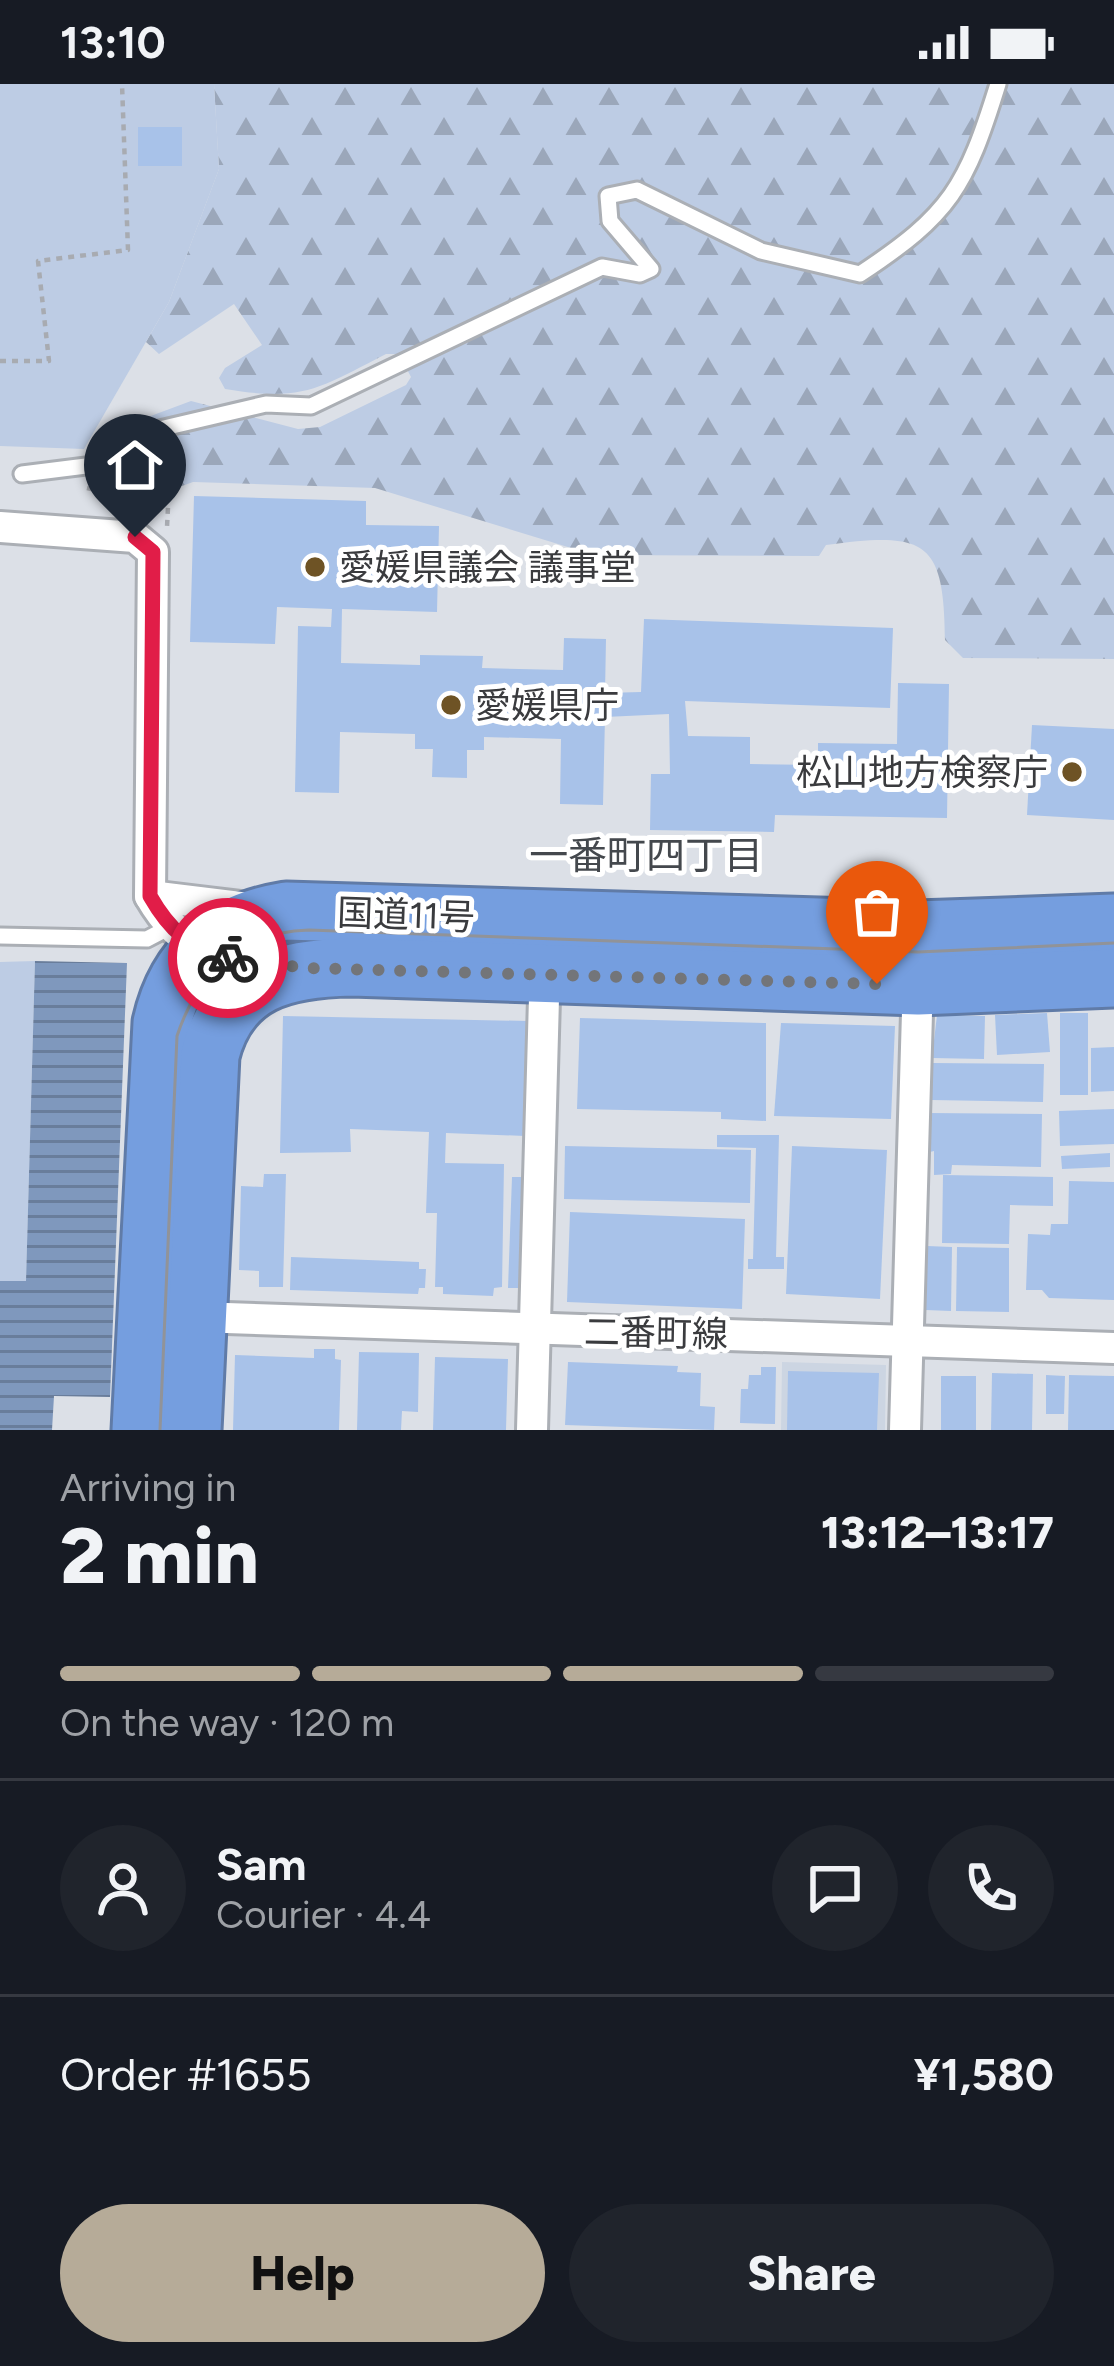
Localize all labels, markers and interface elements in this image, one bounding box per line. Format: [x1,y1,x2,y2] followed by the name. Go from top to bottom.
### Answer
[60,15,166,69] text: 13:10
[84,414,186,537] pin
[102,432,168,498] icon: home
[339,546,636,589] place label: 愛媛県議会 議事堂
[302,554,328,580] marker: 愛媛県議会 議事堂
[475,684,619,727] place label: 愛媛県庁
[438,692,464,718] marker: 愛媛県庁
[796,751,1048,794] place label: 松山地方検察庁
[1059,759,1085,785] marker: 松山地方検察庁
[529,832,763,879] district label: 一番町四丁目
[826,861,928,984] pin
[844,879,910,945] icon: bag
[336,891,476,939] street label: 国道11号
[168,898,288,1018] courier
[195,925,261,991] icon: bike
[584,1310,728,1356] street label: 二番町線
[60,1464,236,1511] text: Arriving in
[821,1505,1054,1559] text: 13:12–13:17
[60,1509,259,1603] text: 2 min
[60,1699,394,1746] text: On the way · 120 m
[60,1825,186,1951] button: person
[772,1825,898,1951] button: chat
[928,1825,1054,1951] button: phone
[216,1837,307,1891] text: Sam
[216,1891,431,1938] text: Courier · 4.4
[60,2047,312,2101] text: Order #1655
[914,2047,1054,2101] text: ¥1,580
[60,2204,545,2342] button: Help
[569,2204,1054,2342] button: Share

